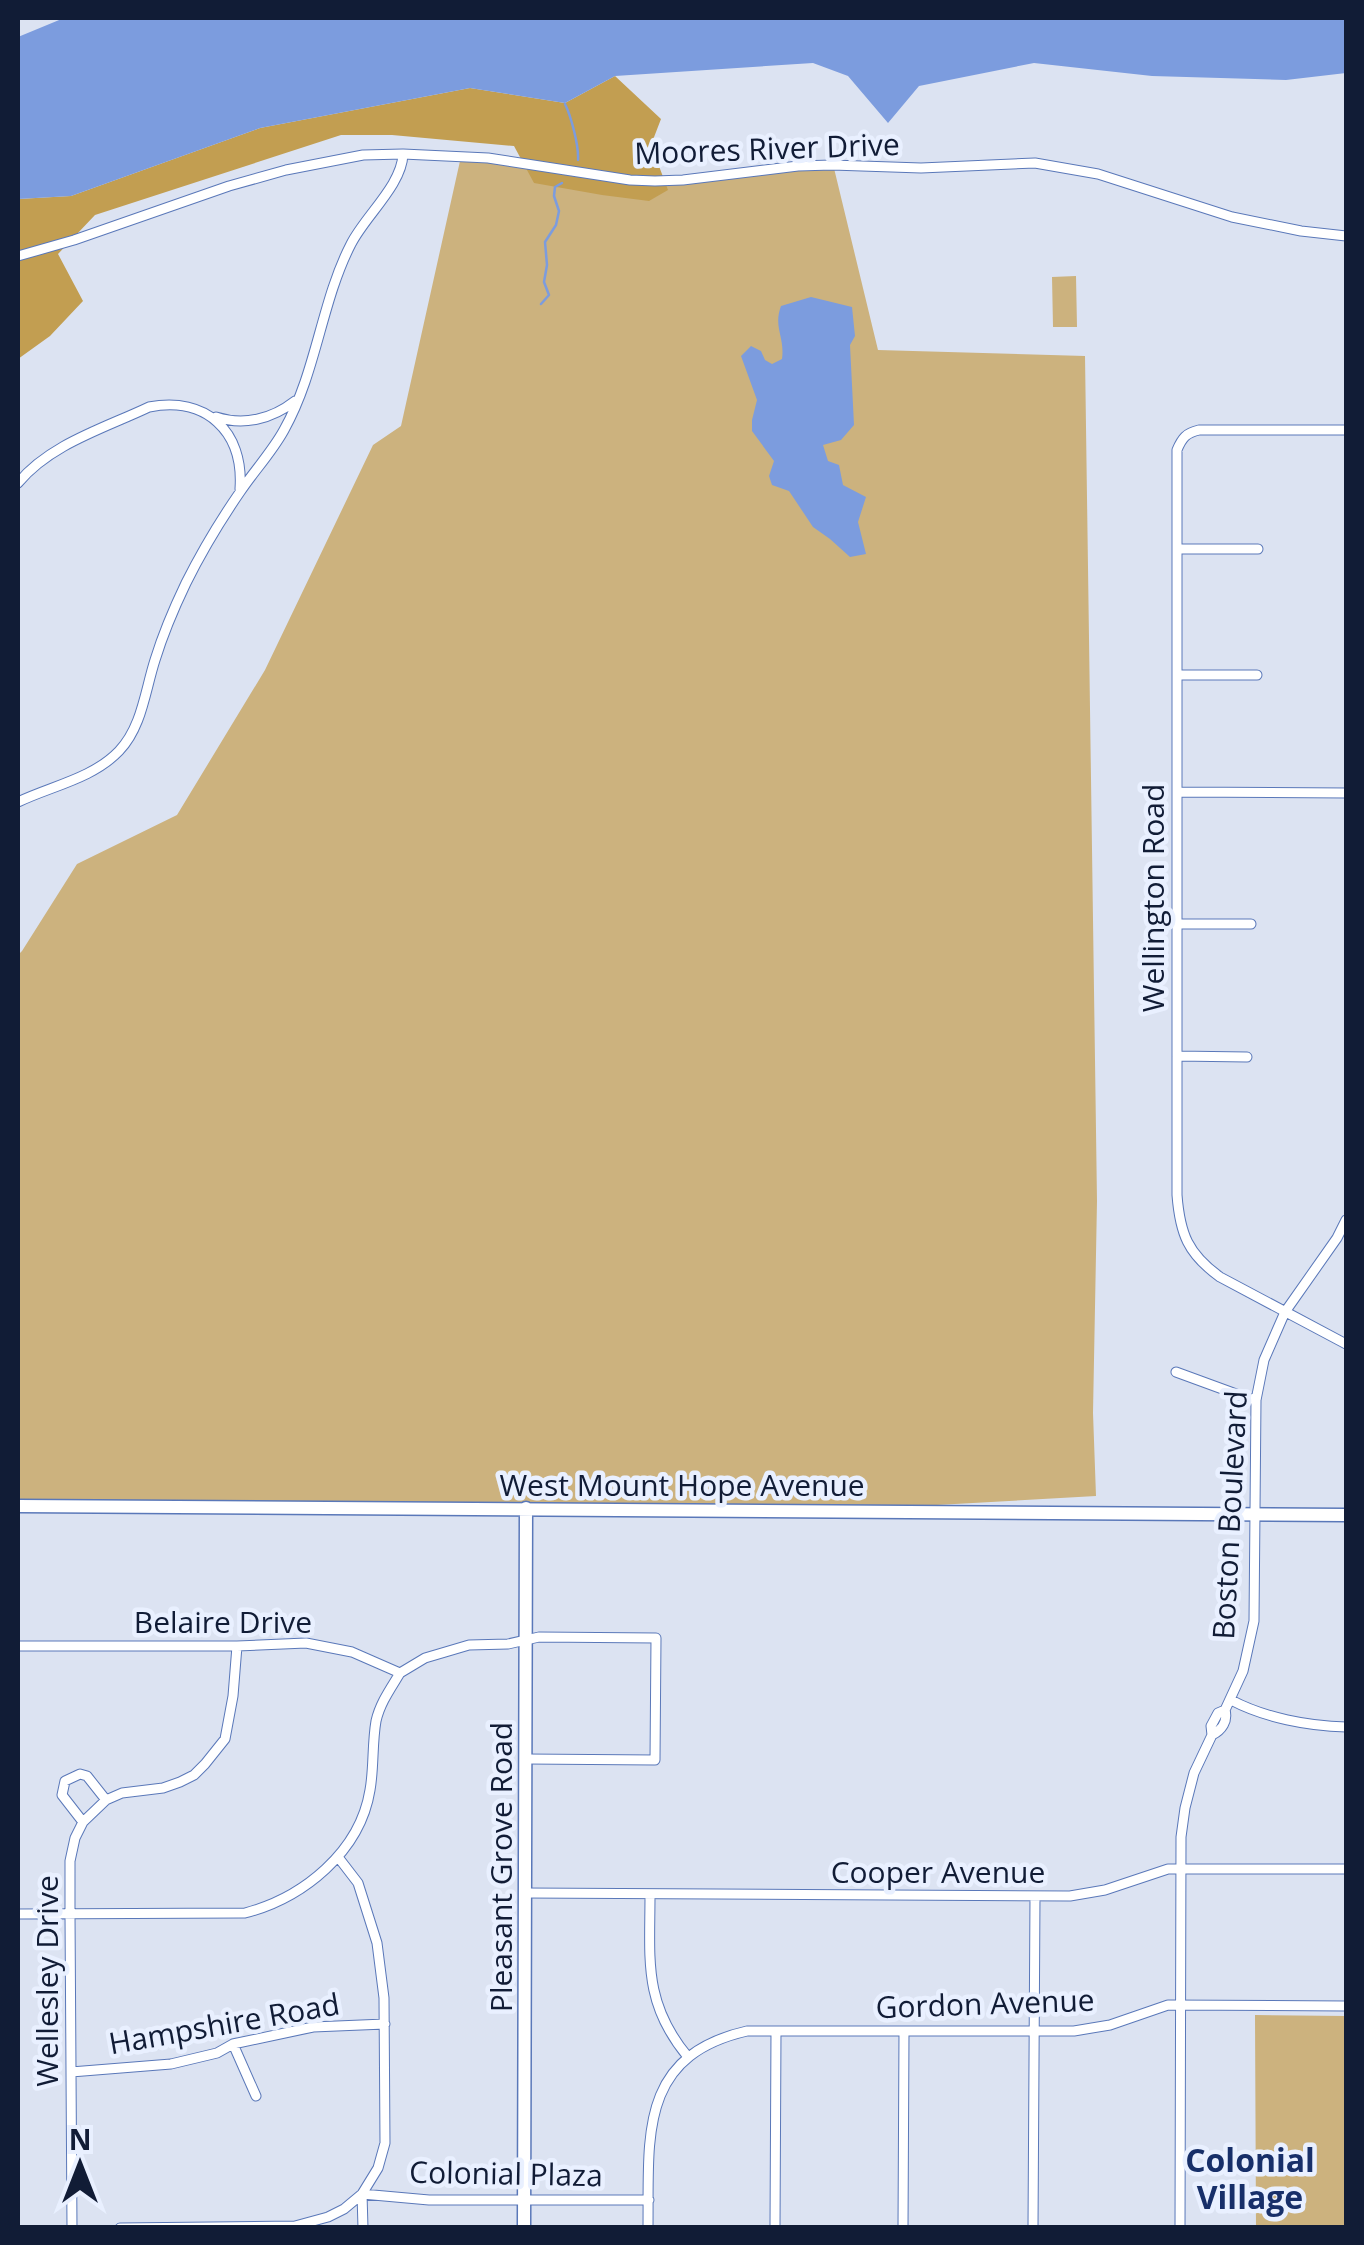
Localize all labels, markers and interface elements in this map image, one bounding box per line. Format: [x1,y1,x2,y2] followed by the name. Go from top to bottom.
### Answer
[634,123,900,173] street label: Moores River Drive
[1132,784,1173,1012] street label: Wellington Road
[1202,1390,1256,1640] street label: Boston Boulevard
[499,1464,865,1505] street label: West Mount Hope Avenue
[134,1601,312,1642] street label: Belaire Drive
[480,1722,521,2012] street label: Pleasant Grove Road
[831,1851,1045,1892] street label: Cooper Avenue
[26,1875,67,2087] street label: Wellesley Drive
[875,1979,1095,2027] street label: Gordon Avenue
[105,1983,343,2063] street label: Hampshire Road
[30,2115,130,2215] north arrow
[69,2120,91,2158] text: N
[1185,2138,1315,2218] district label: Colonial Village
[409,2151,603,2195] street label: Colonial Plaza

